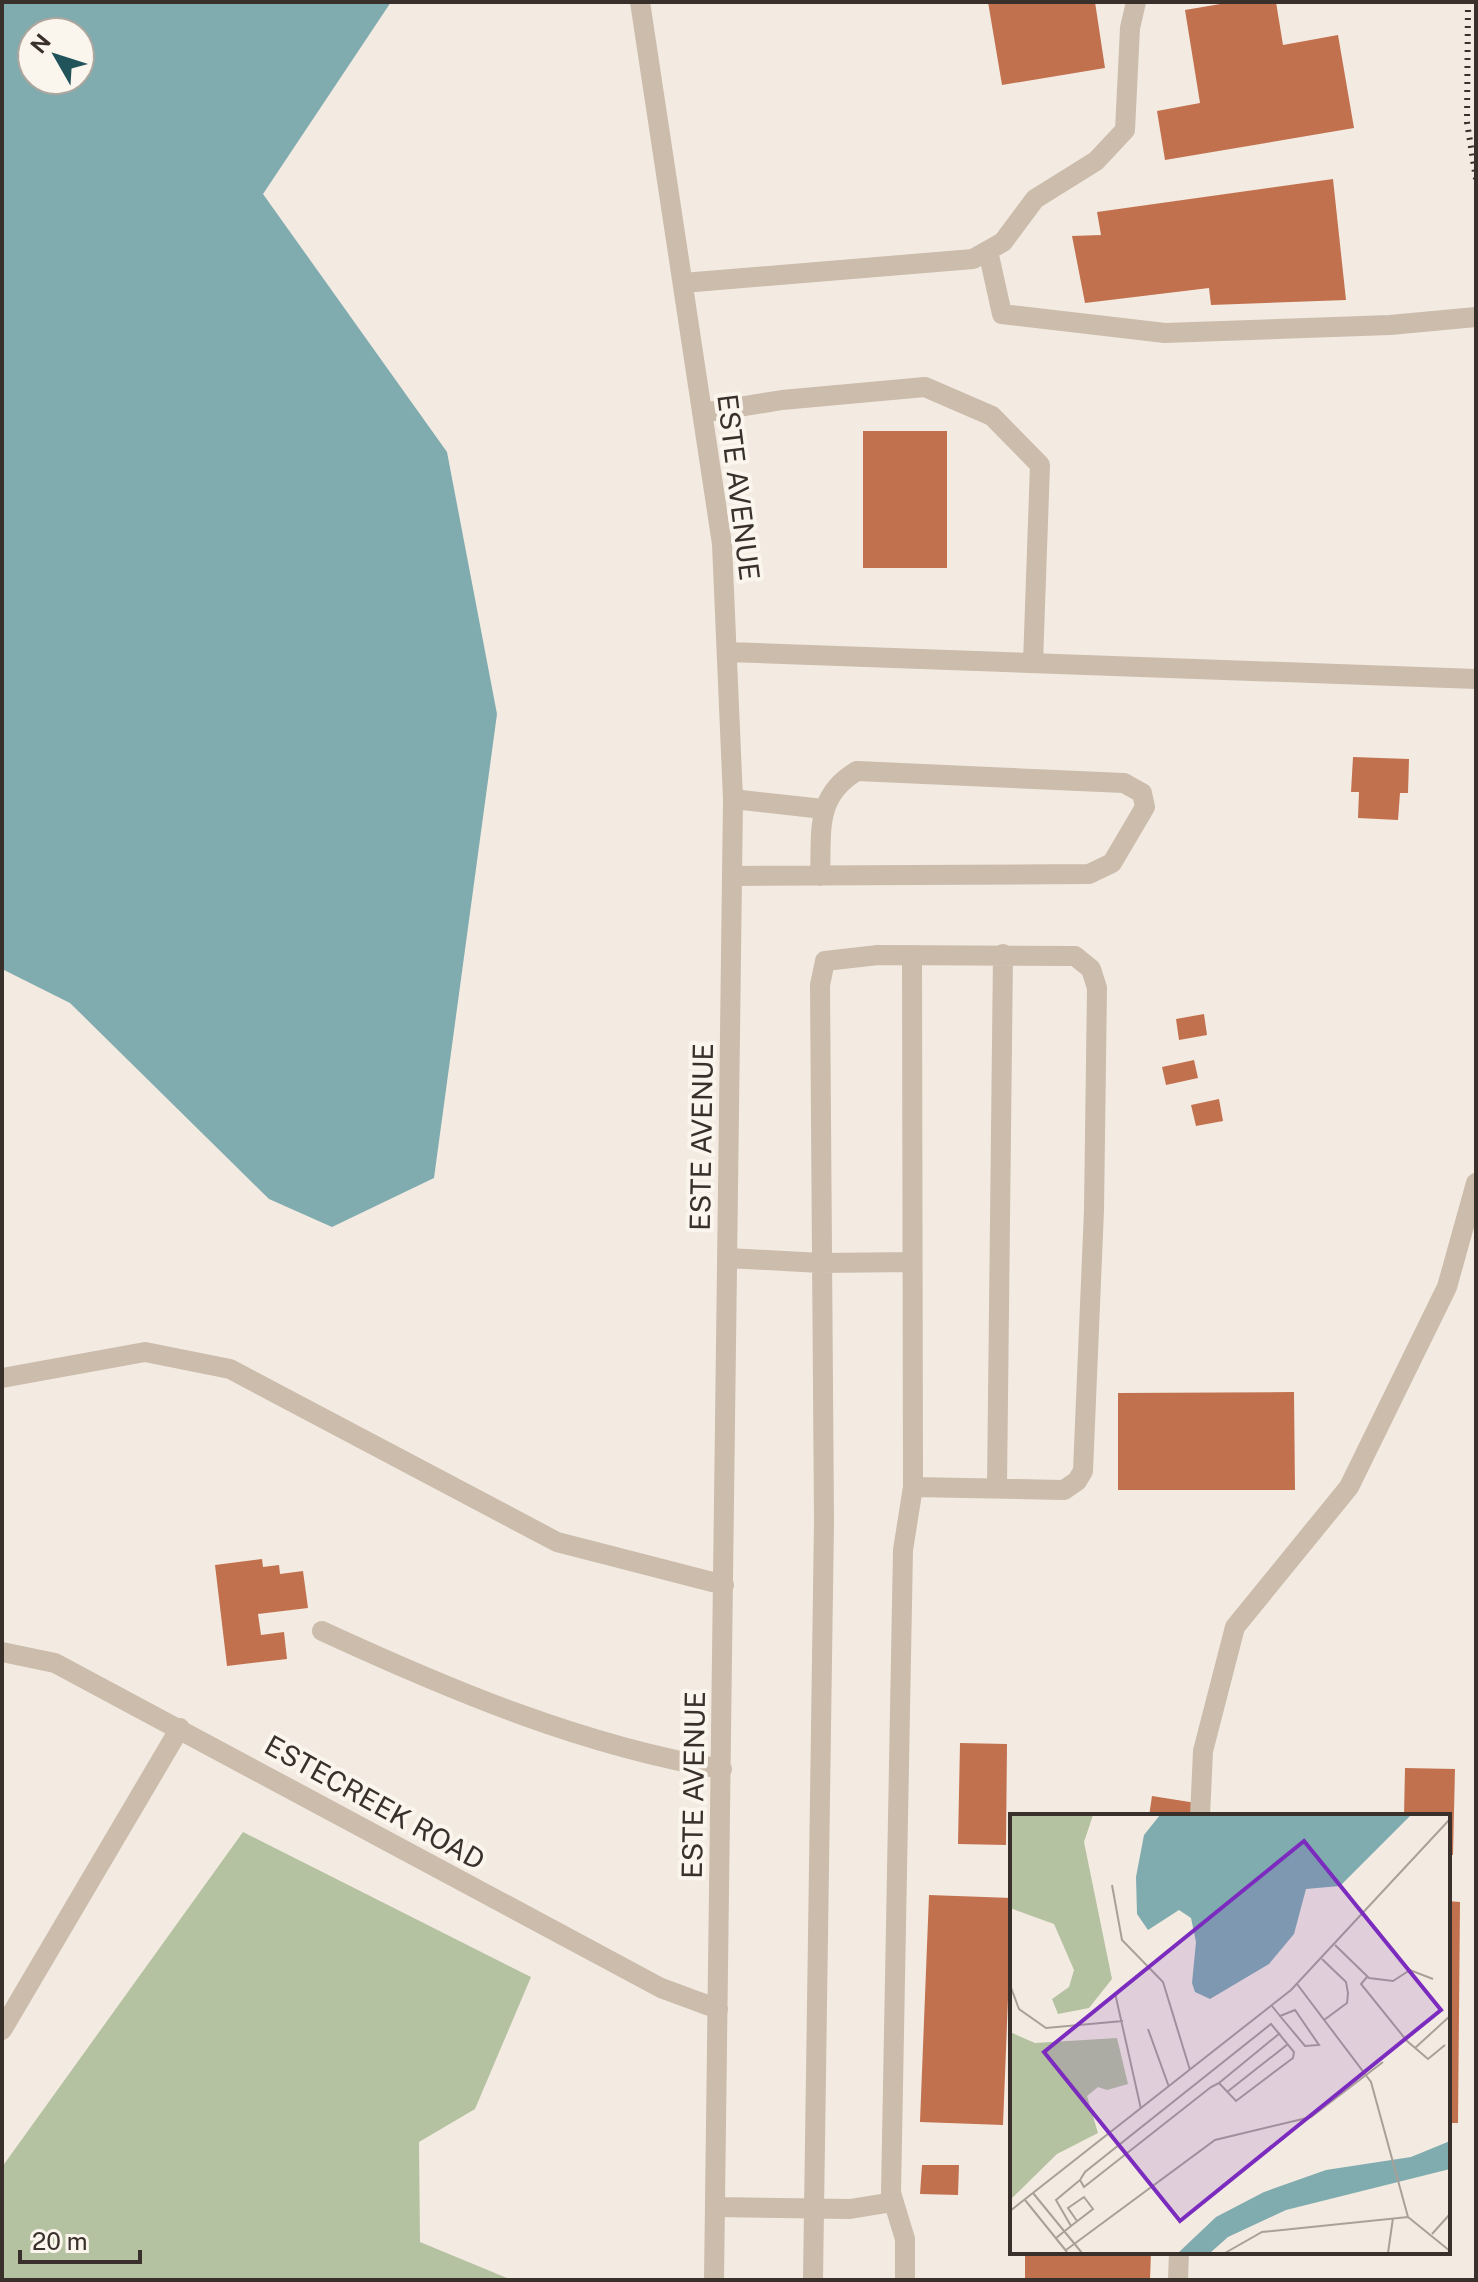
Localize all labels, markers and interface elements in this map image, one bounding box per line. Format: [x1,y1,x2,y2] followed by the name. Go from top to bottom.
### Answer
[16,16,96,96] north arrow
[25,29,56,58] text: N
[711,392,767,582] street label: ESTE AVENUE
[683,1043,719,1231] street label: ESTE AVENUE
[675,1691,711,1879] street label: ESTE AVENUE
[259,1728,491,1876] street label: ESTECREEK ROAD
[1010,1814,1450,2254] inset map
[20,2214,140,2264] scale bar
[32,2227,88,2255] text: 20 m

